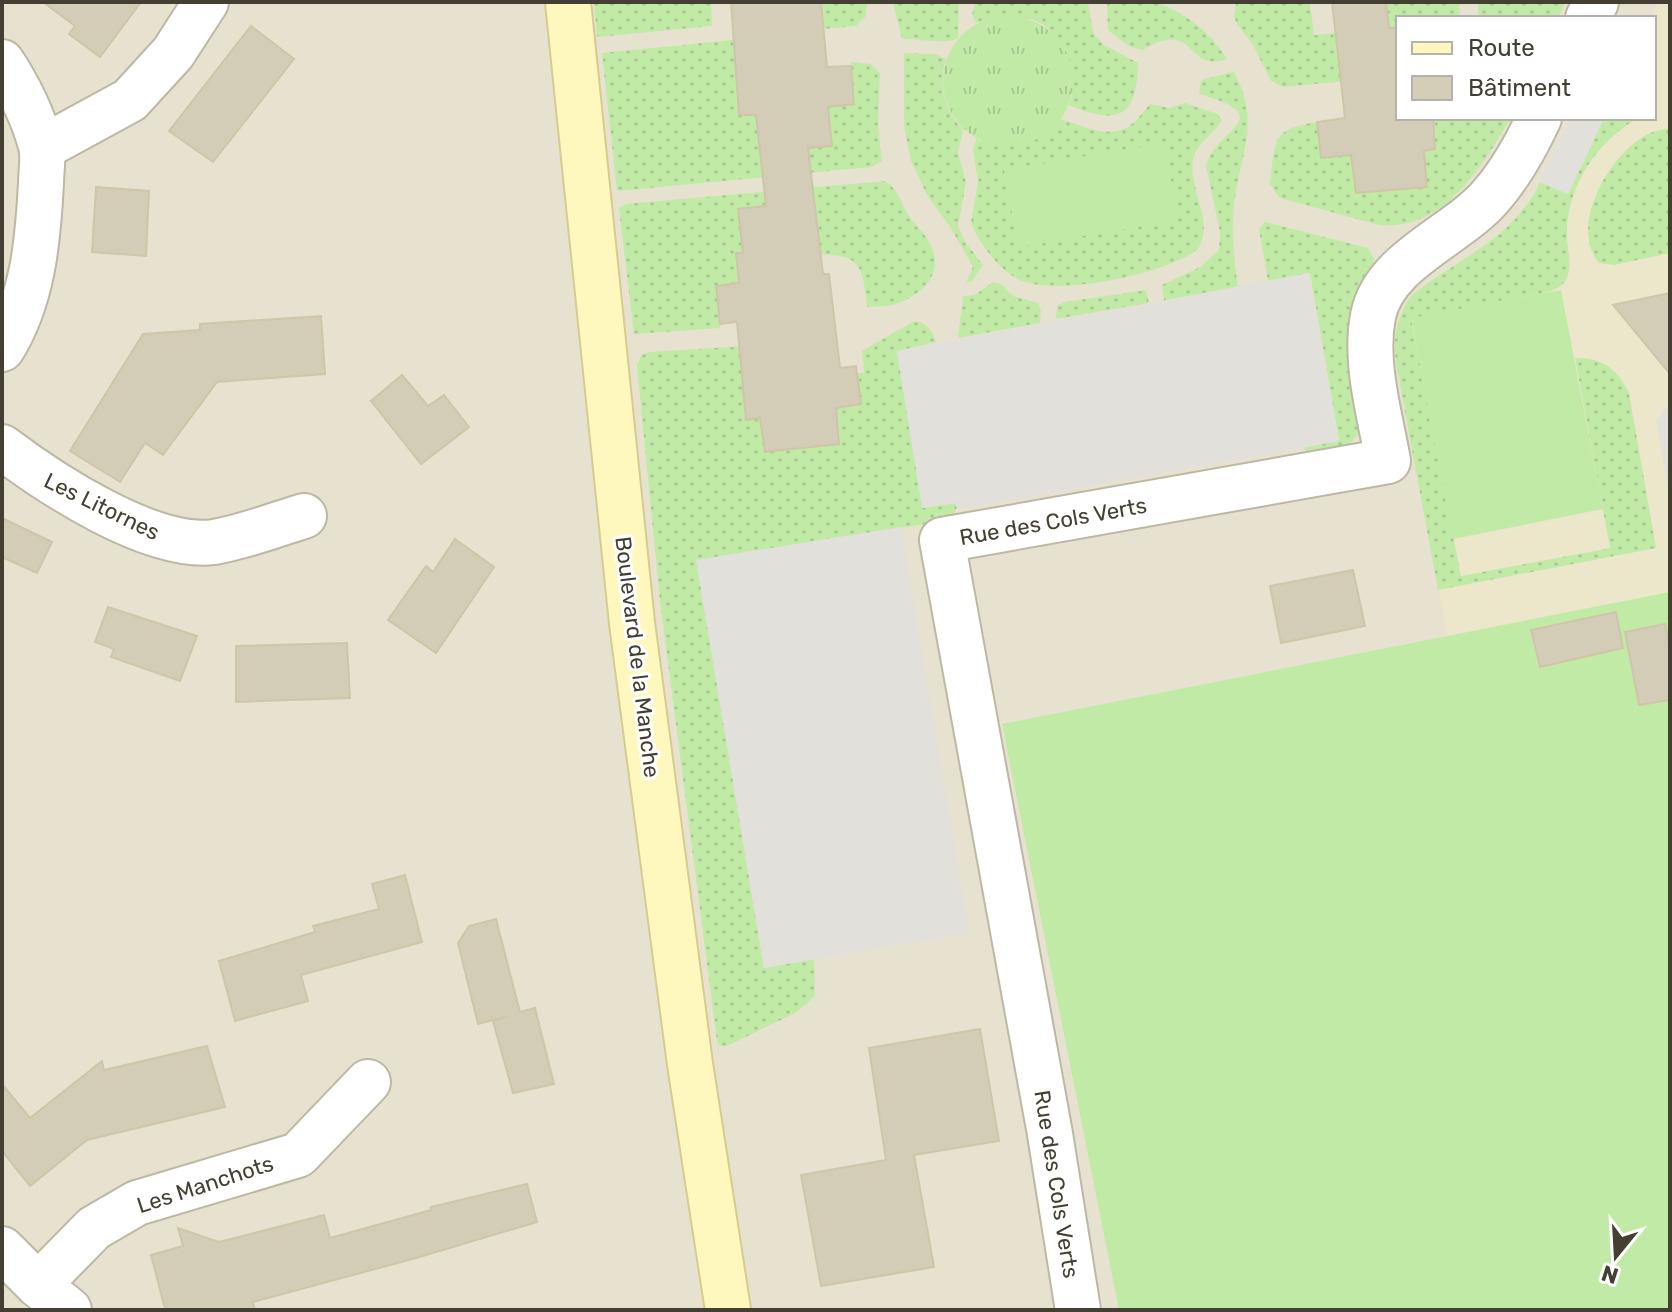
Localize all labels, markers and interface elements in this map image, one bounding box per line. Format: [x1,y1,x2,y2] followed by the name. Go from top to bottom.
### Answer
[1396,16,1656,120] legend
[1468,34,1535,62] text: Route
[1468,74,1571,102] text: Bâtiment
[40,467,164,546] street label: Les Litornes
[957,492,1149,551] street label: Rue des Cols Verts
[609,535,666,779] street label: Boulevard de la Manche
[1028,1088,1085,1280] street label: Rue des Cols Verts
[133,1150,277,1219] street label: Les Manchots
[1576,1216,1656,1296] north arrow
[1598,1259,1622,1290] text: N

